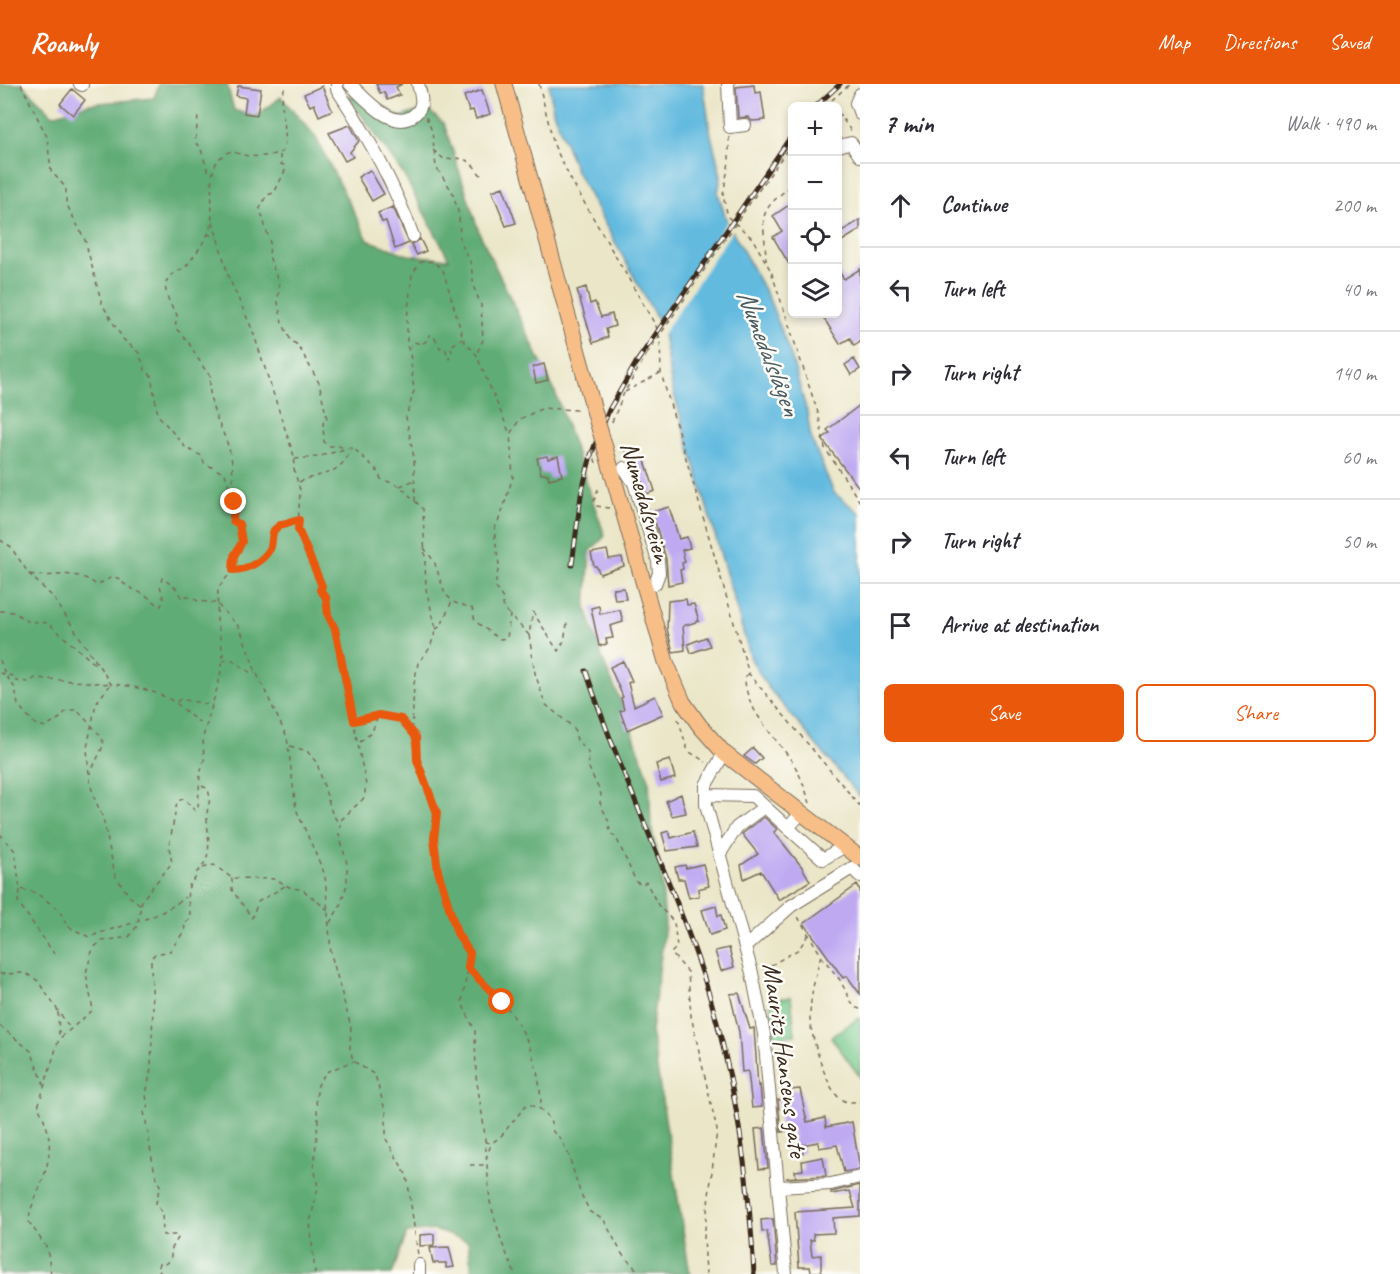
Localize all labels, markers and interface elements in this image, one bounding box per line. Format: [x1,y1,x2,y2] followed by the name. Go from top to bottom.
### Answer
[30,25,97,60] text: Roamly
[1158,29,1190,55] text: Map
[1223,29,1296,55] text: Directions
[1329,29,1370,55] text: Saved
[788,102,842,318] map controls
[788,102,842,156] button: +
[884,107,934,140] text: 7 min
[1286,111,1376,136] text: Walk · 490 m
[788,156,842,210] button: −
[884,189,917,222] icon: ahead
[941,191,1007,219] text: Continue
[1333,193,1376,218] text: 200 m
[788,210,842,264] button: locate
[788,264,842,318] button: layers
[884,273,917,306] icon: left
[941,275,1005,303] text: Turn left
[1342,277,1376,302] text: 40 m
[729,284,810,423] water label: Numedalslågen
[884,357,917,390] icon: right
[941,359,1018,387] text: Turn right
[1333,361,1376,386] text: 140 m
[613,438,679,568] street label: Numedalsveien
[884,441,917,474] icon: left
[941,443,1005,471] text: Turn left
[1342,445,1376,470] text: 60 m
[220,488,246,514] route end
[884,525,917,558] icon: right
[941,527,1018,555] text: Turn right
[1342,529,1376,554] text: 50 m
[884,609,917,642] icon: arrive
[941,611,1098,639] text: Arrive at destination
[884,684,1124,742] button: Save
[1136,684,1376,742] button: Share
[755,961,815,1162] street label: Mauritz Hansens gate
[488,988,514,1014] route start

